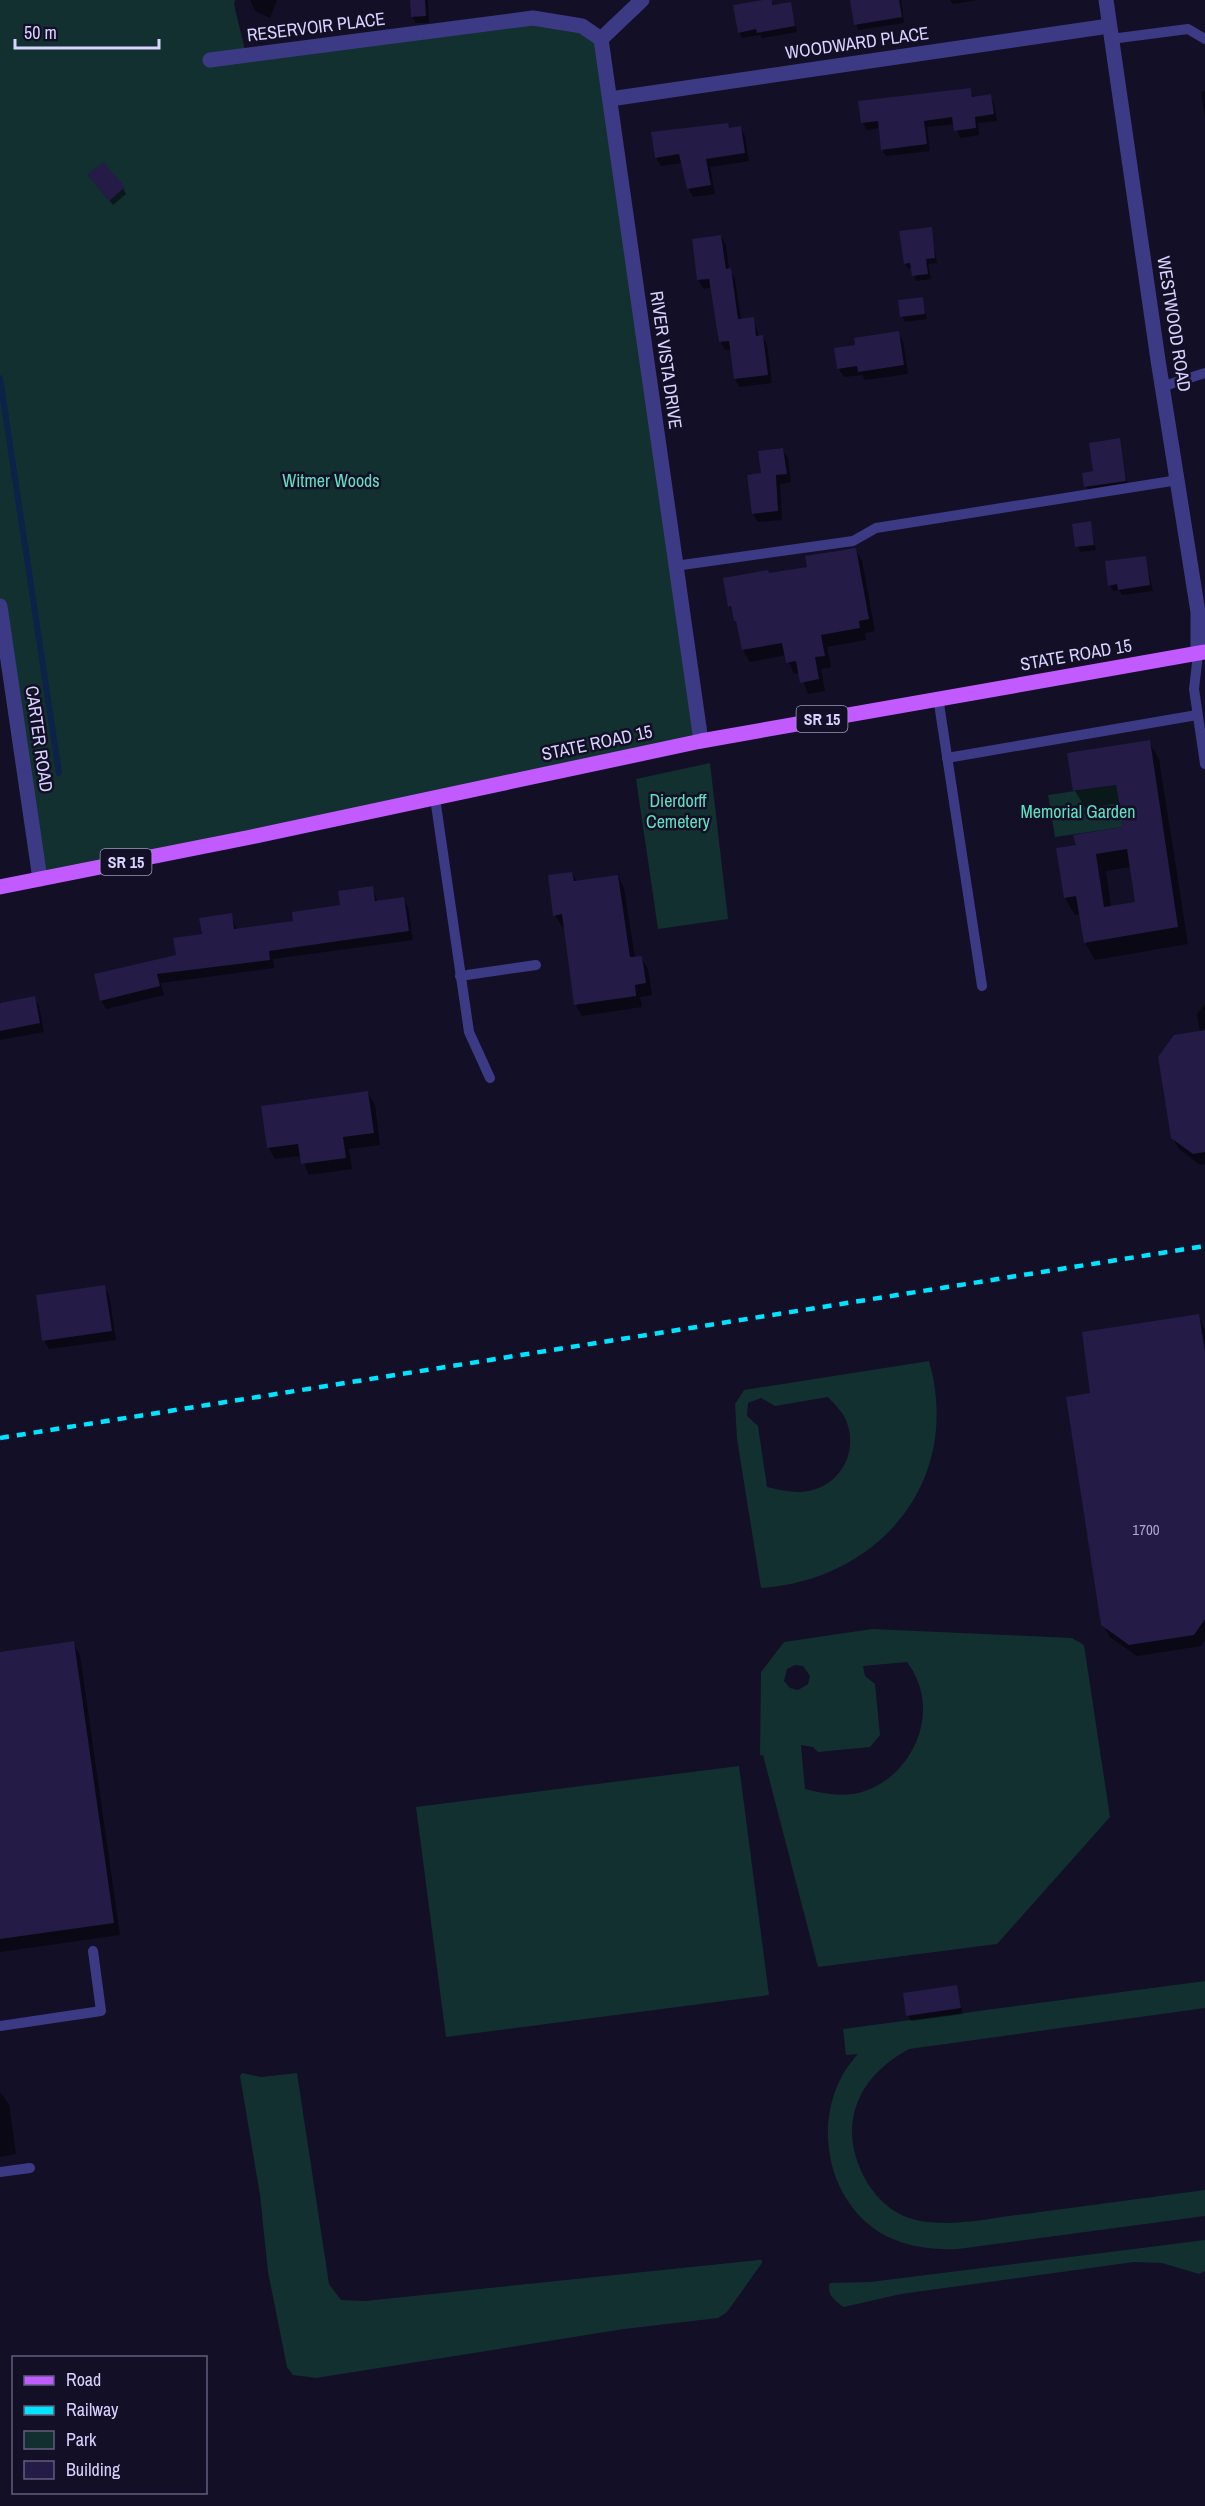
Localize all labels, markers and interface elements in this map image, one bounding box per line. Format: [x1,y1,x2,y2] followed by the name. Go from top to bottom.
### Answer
[245,6,387,47] street label: RESERVOIR PLACE
[15,12,159,50] scale bar
[24,20,57,45] text: 50 m
[784,20,930,65] street label: WOODWARD PLACE
[1151,254,1198,394] street label: WESTWOOD ROAD
[644,289,689,431] street label: RIVER VISTA DRIVE
[282,468,380,493] park label: Witmer Woods
[1018,632,1134,677] street label: STATE ROAD 15
[20,684,59,794] street label: CARTER ROAD
[796,706,848,732] road number: SR 15
[539,719,655,766] street label: STATE ROAD 15
[646,788,711,834] park label: Dierdorff Cemetery
[1021,799,1135,824] park label: Memorial Garden
[100,849,152,875] road number: SR 15
[1132,1519,1160,1540] house number: 1700
[12,2356,207,2494] legend
[66,2367,101,2392] text: Road
[66,2397,119,2422] text: Railway
[66,2427,97,2452] text: Park
[66,2457,121,2482] text: Building

